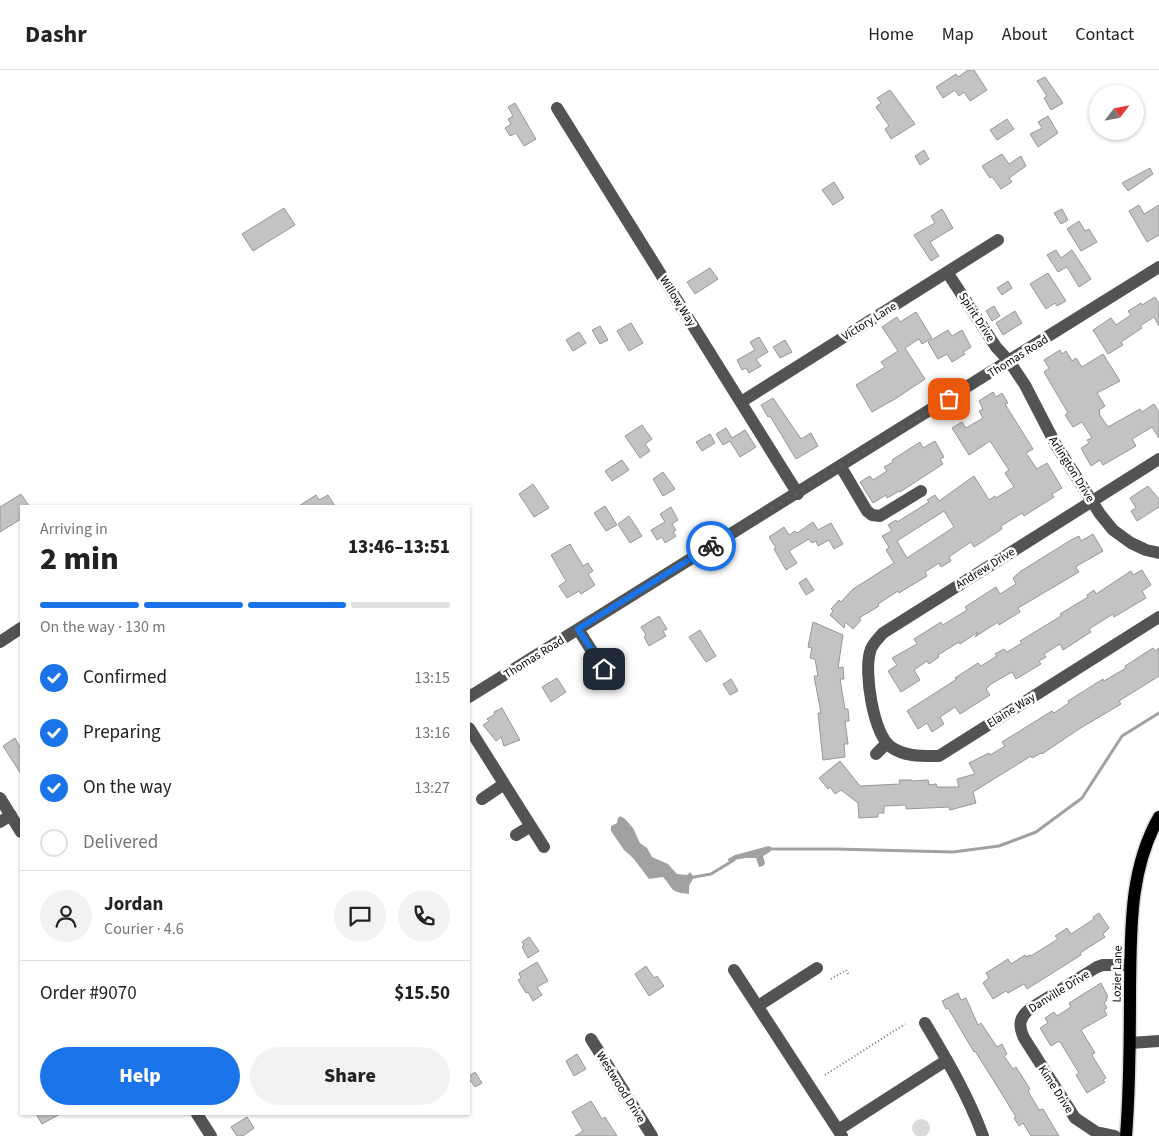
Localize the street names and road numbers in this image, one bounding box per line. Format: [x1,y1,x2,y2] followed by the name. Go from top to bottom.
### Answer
[655,273,700,330] street label: Willow Way
[954,289,999,345] street label: Spirit Drive
[839,298,900,345] street label: Victory Lane
[985,331,1052,382] street label: Thomas Road
[1045,433,1099,505] street label: Arlington Drive
[952,543,1018,593] street label: Andrew Drive
[501,632,568,683] street label: Thomas Road
[984,689,1039,732] street label: Elaine Way
[1109,945,1126,1003] street label: Lozier Lane
[1025,966,1093,1017] street label: Danville Drive
[592,1048,649,1126] street label: Westwood Drive
[1034,1062,1077,1117] street label: Kime Drive

